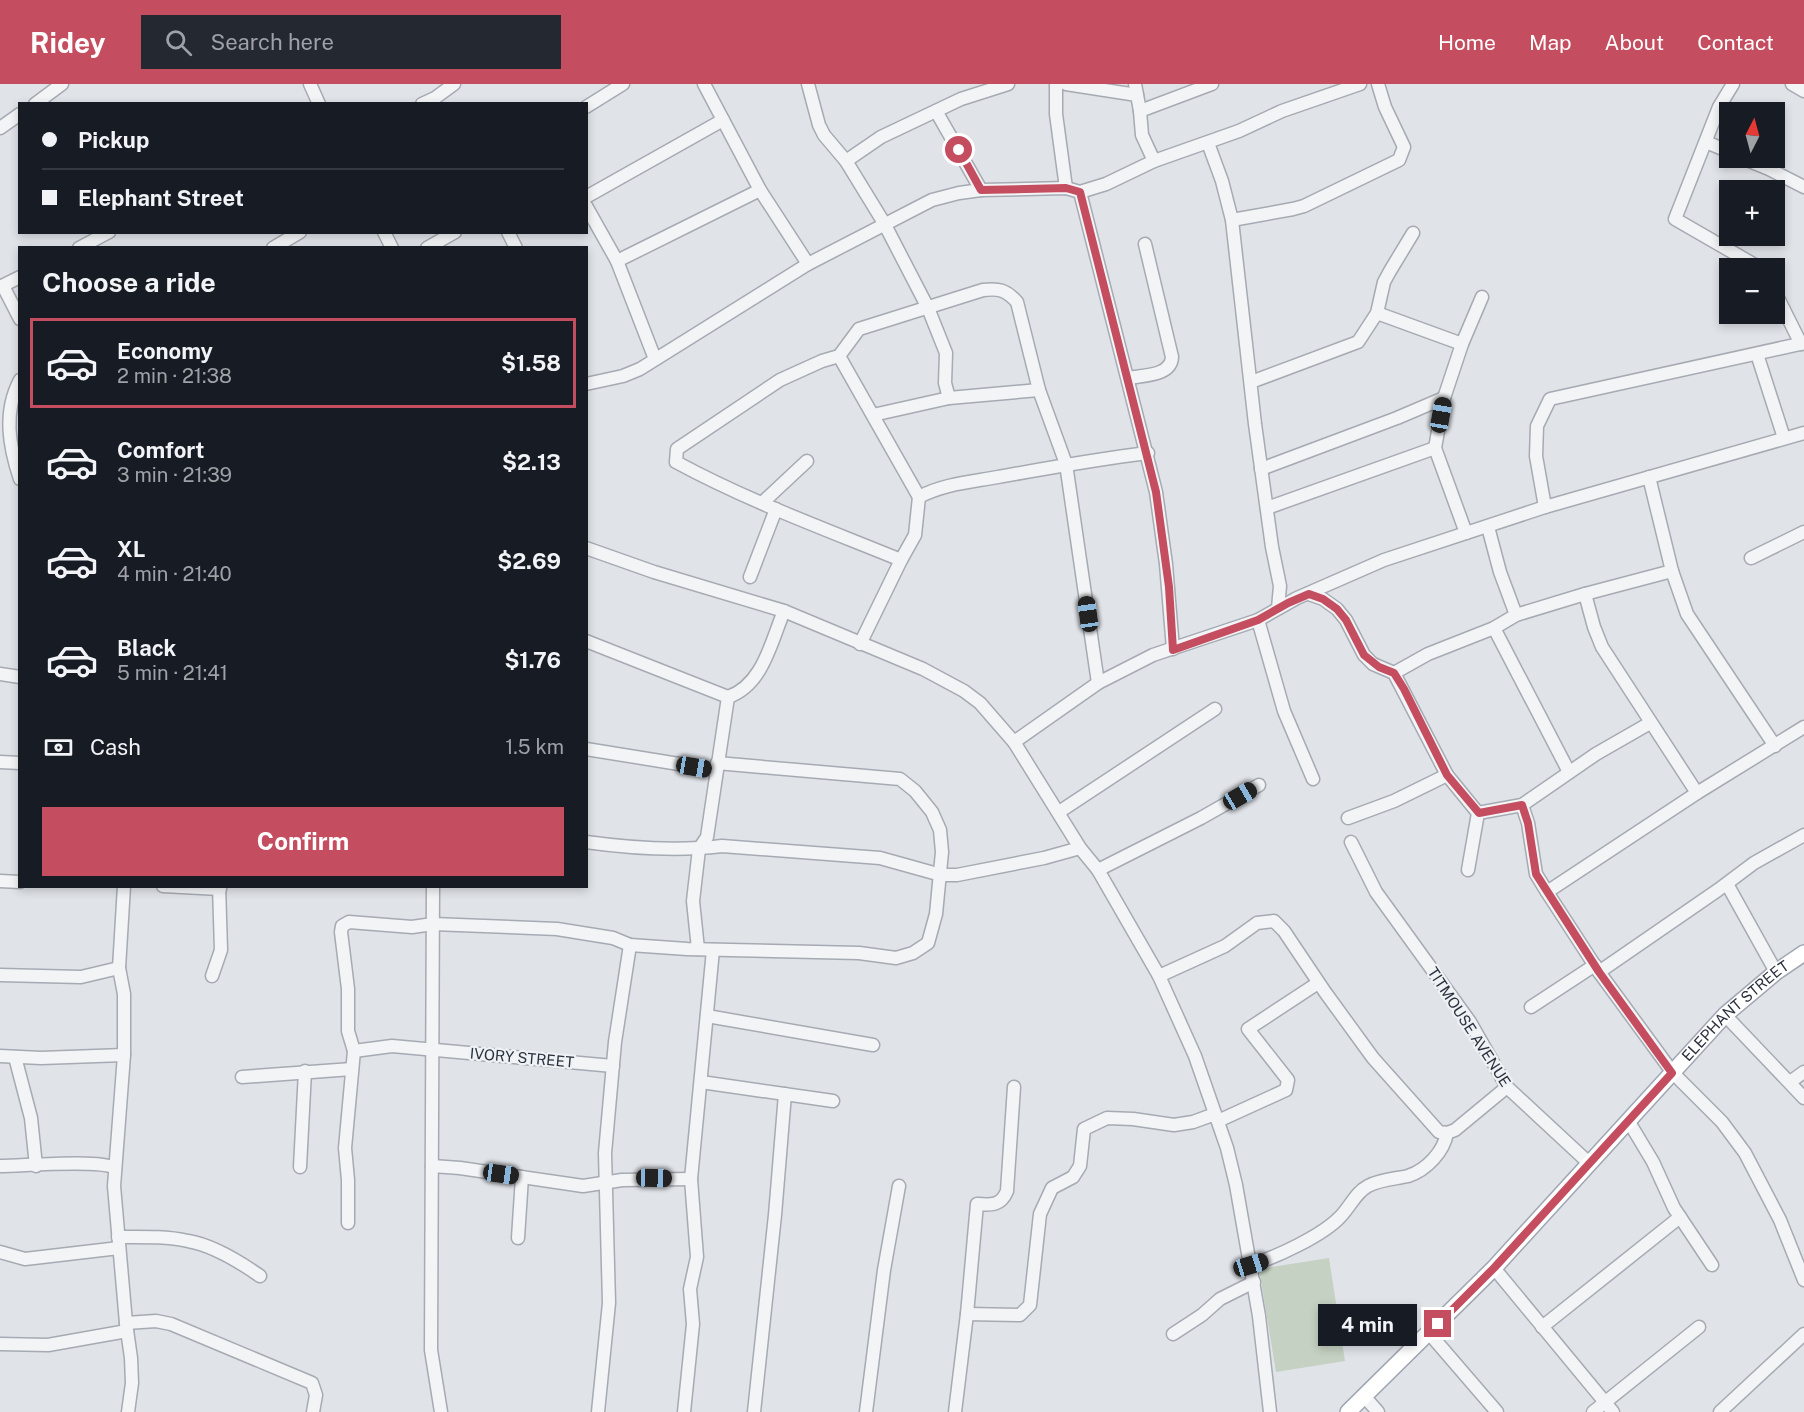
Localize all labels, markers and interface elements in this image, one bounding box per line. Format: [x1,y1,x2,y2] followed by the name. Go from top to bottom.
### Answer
[141,15,561,69] search box
[30,26,105,59] text: Ridey
[162,26,195,59] icon: search
[210,29,334,55] text: Search here
[1438,30,1496,55] text: Home
[1529,30,1572,55] text: Map
[1605,30,1664,55] text: About
[1697,30,1774,55] text: Contact
[1719,102,1785,168] north arrow
[1719,102,1785,324] map controls
[78,127,149,153] text: Pickup
[945,136,972,163] route start
[1719,180,1785,246] button: +
[78,185,244,211] text: Elephant Street
[1719,258,1785,324] button: −
[42,266,216,298] text: Choose a ride
[45,336,99,390] icon: car
[117,338,213,364] text: Economy
[501,350,561,376] text: $1.58
[117,364,232,388] text: 2 min · 21:38
[1429,396,1453,434] car
[45,435,99,489] icon: car
[117,437,204,463] text: Comfort
[502,449,561,475] text: $2.13
[117,463,232,487] text: 3 min · 21:39
[45,534,99,588] icon: car
[117,536,145,562] text: XL
[497,548,561,574] text: $2.69
[117,562,232,586] text: 4 min · 21:40
[1077,595,1099,633] car
[45,633,99,687] icon: car
[117,635,176,661] text: Black
[504,647,561,673] text: $1.76
[117,661,228,685] text: 5 min · 21:41
[42,731,75,764] icon: cash
[90,734,141,760] text: Cash
[505,735,564,759] text: 1.5 km
[675,755,713,779] car
[1220,779,1260,813] car
[42,807,564,876] button: Confirm
[1678,957,1792,1064] street label: ELEPHANT STREET
[1424,964,1514,1090] street label: TITMOUSE AVENUE
[469,1044,575,1071] street label: IVORY STREET
[482,1163,520,1185] car
[636,1169,672,1187] car
[1231,1251,1271,1279] car
[1318,1303,1417,1345] callout: 4 min
[1424,1310,1451,1337] route end
[1341,1313,1394,1337] text: 4 min

